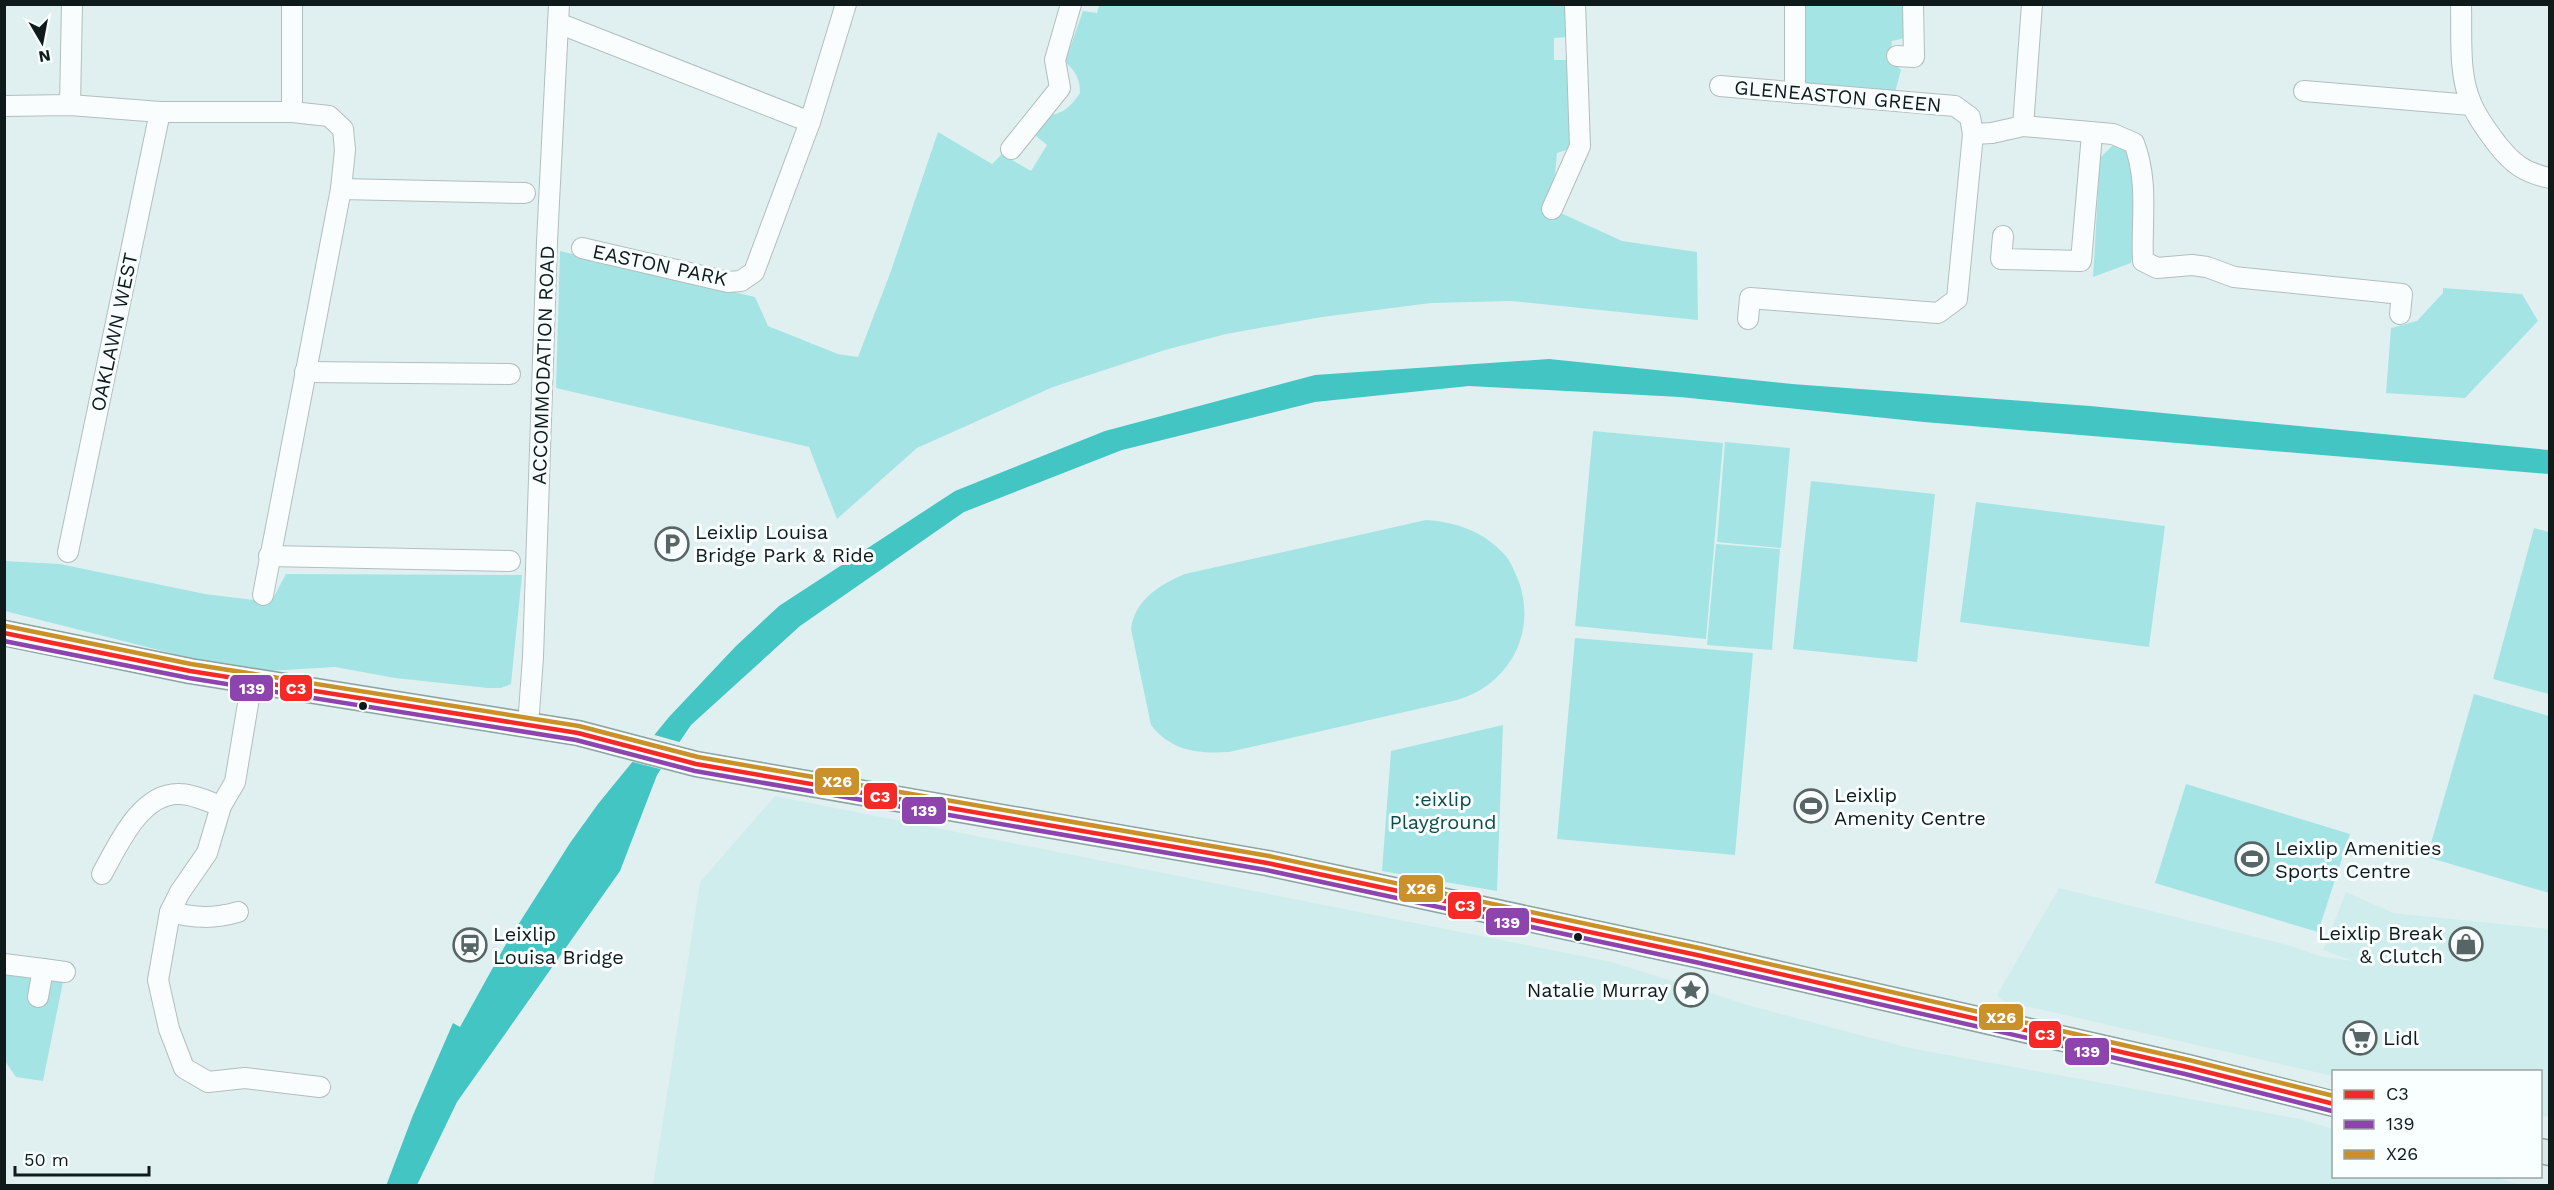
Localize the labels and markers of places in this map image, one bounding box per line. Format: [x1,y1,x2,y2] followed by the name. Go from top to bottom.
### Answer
[695,520,874,567] place label: Leixlip Louisa Bridge Park & Ride
[654,526,690,562] parking icon: Leixlip Louisa Bridge Park & Ride
[357,700,369,712] unlabelled marker
[1834,783,1986,830] place label: Leixlip Amenity Centre
[1793,788,1829,824] sports icon: Leixlip Amenity Centre
[2275,836,2441,883] place label: Leixlip Amenities Sports Centre
[2234,841,2270,877] sports icon: Leixlip Amenities Sports Centre
[2318,921,2443,968] place label: Leixlip Break & Clutch
[493,922,624,969] place label: Leixlip Louisa Bridge
[2448,926,2484,962] shop icon: Leixlip Break & Clutch
[452,927,488,963] station icon: Leixlip Louisa Bridge
[1572,931,1584,943] unlabelled marker
[1673,972,1709,1008] place icon: Natalie Murray
[1527,978,1669,1002] place label: Natalie Murray
[2342,1020,2378,1056] supermarket icon: Lidl
[2383,1026,2419,1050] place label: Lidl

